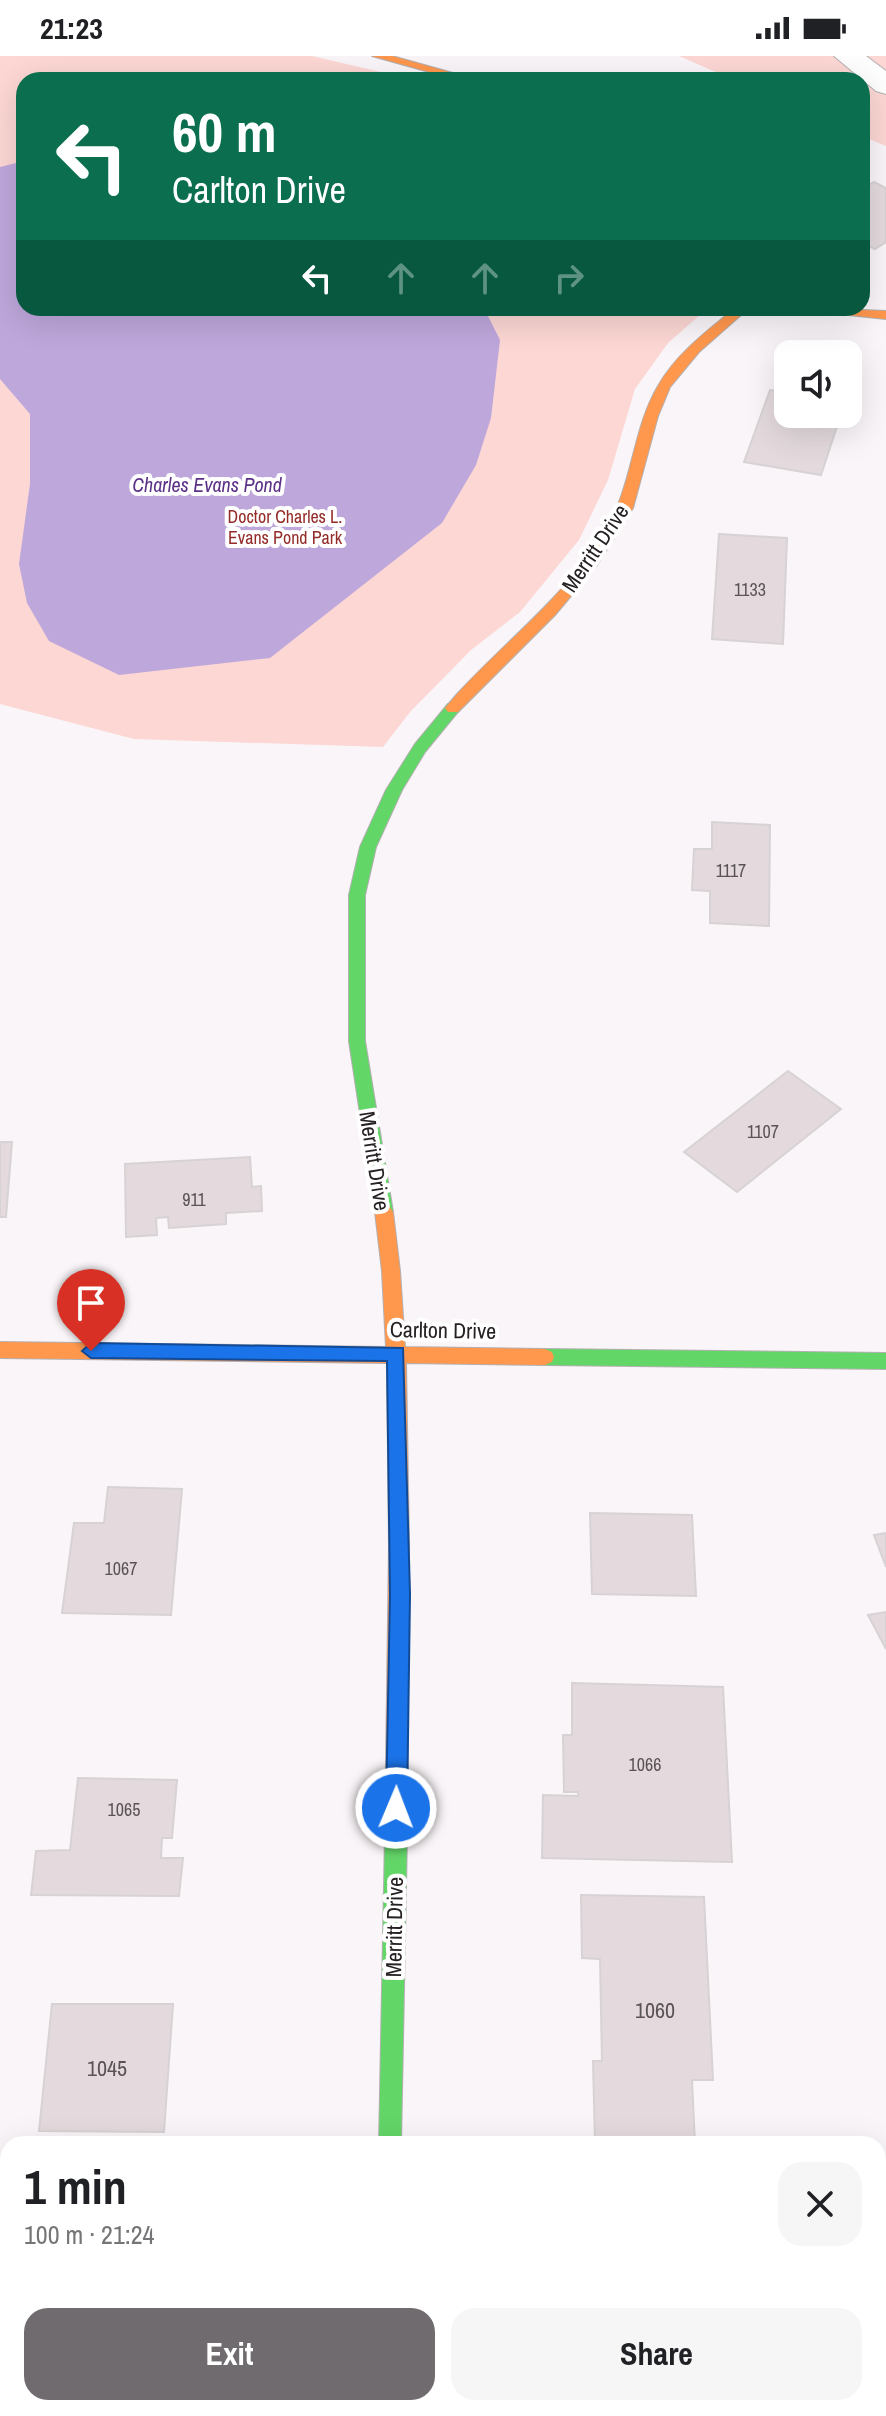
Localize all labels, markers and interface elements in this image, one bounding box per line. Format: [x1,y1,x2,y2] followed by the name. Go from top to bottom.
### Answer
[40,8,103,48] text: 21:23
[172,94,277,169] text: 60 m
[40,104,144,208] icon: left
[172,166,346,214] text: Carlton Drive
[295,256,339,300] icon: left
[379,256,423,300] icon: ahead
[463,256,507,300] icon: ahead
[547,256,591,300] icon: right
[774,340,862,428] map controls
[774,340,862,428] button: sound
[132,471,283,498] water label: Charles Evans Pond
[555,498,635,598] street label: Merritt Drive
[228,504,343,550] park label: Doctor Charles L. Evans Pond Park
[734,577,766,602] house number: 1133
[716,858,746,883] house number: 1117
[352,1109,398,1213] street label: Merritt Drive
[747,1119,779,1144] house number: 1107
[182,1187,207,1212] house number: 911
[57,1269,125,1351] pin
[69,1281,113,1325] icon: arrive
[390,1314,496,1346] street label: Carlton Drive
[105,1556,137,1581] house number: 1067
[629,1752,661,1777] house number: 1066
[354,1766,438,1850] position arrow
[108,1797,140,1822] house number: 1065
[378,1877,410,1977] street label: Merritt Drive
[635,1995,675,2025] house number: 1060
[87,2053,127,2083] house number: 1045
[24,2154,127,2219] text: 1 min
[778,2162,862,2246] button: close
[24,2217,154,2252] text: 100 m · 21:24
[24,2308,435,2400] button: Exit
[451,2308,862,2400] button: Share

